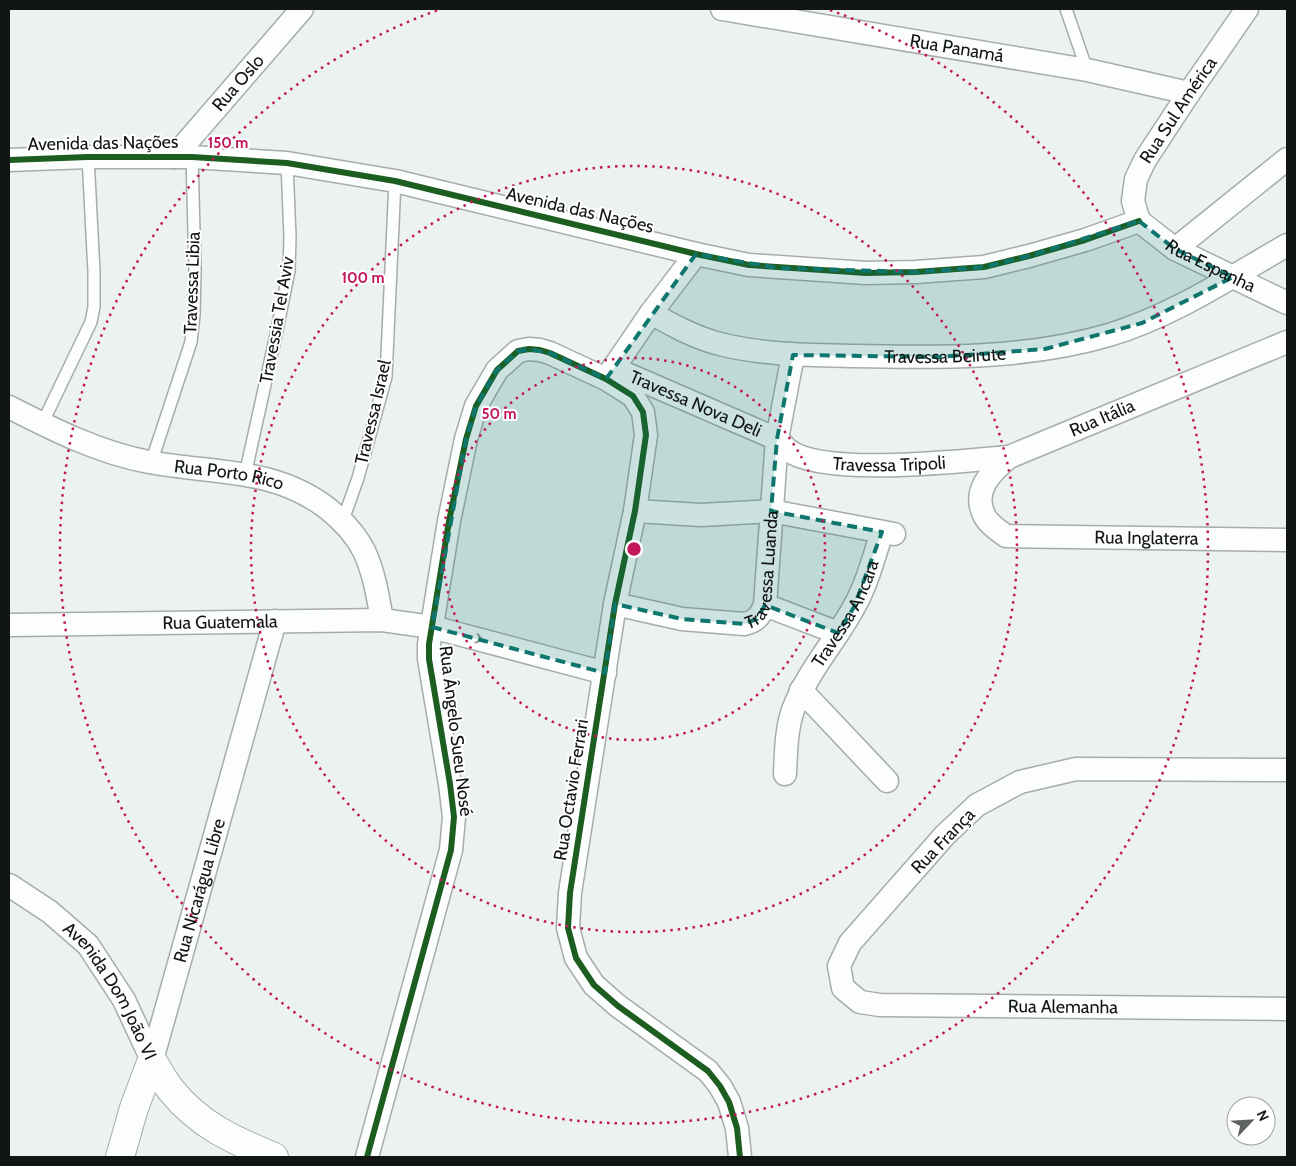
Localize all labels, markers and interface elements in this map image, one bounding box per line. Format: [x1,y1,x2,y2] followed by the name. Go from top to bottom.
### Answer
[908,30,1006,67] street label: Rua Panamá
[208,50,269,116] street label: Rua Oslo
[1135,52,1222,168] street label: Rua Sul América
[27,131,179,155] street label: Avenida das Nações
[208,134,248,152] text: 150 m
[504,182,656,238] street label: Avenida das Nações
[179,231,205,335] street label: Travessa Libia
[1161,235,1259,297] street label: Rua Espanha
[255,254,299,385] street label: Travessia Tel Aviv
[341,269,385,287] text: 100 m
[884,343,1007,368] street label: Travessa Beirute
[350,357,396,467] street label: Travessa Israel
[626,366,765,442] street label: Travessa Nova Deli
[1066,394,1138,442] street label: Rua Itália
[481,405,517,423] text: 50 m
[832,452,947,476] street label: Travessa Tripoli
[173,455,287,495] street label: Rua Porto Rico
[742,509,783,634] street label: Travessa Luanda
[1094,526,1199,550] street label: Rua Inglaterra
[625,540,643,558] centre of rings
[807,557,884,671] street label: Travessa Ancara
[162,610,278,634] street label: Rua Guatemala
[474,633,483,644] one-way arrow
[435,644,477,818] street label: Rua Ângelo Sueu Nosé
[549,718,593,862] street label: Rua Octavio Ferrari
[906,803,980,878] street label: Rua França
[169,816,230,965] street label: Rua Nicarágua Libre
[59,917,161,1063] street label: Avenida Dom João VI
[1008,995,1118,1018] street label: Rua Alemanha
[1226,1096,1276,1146] north arrow
[1253,1107,1273,1124] text: N

